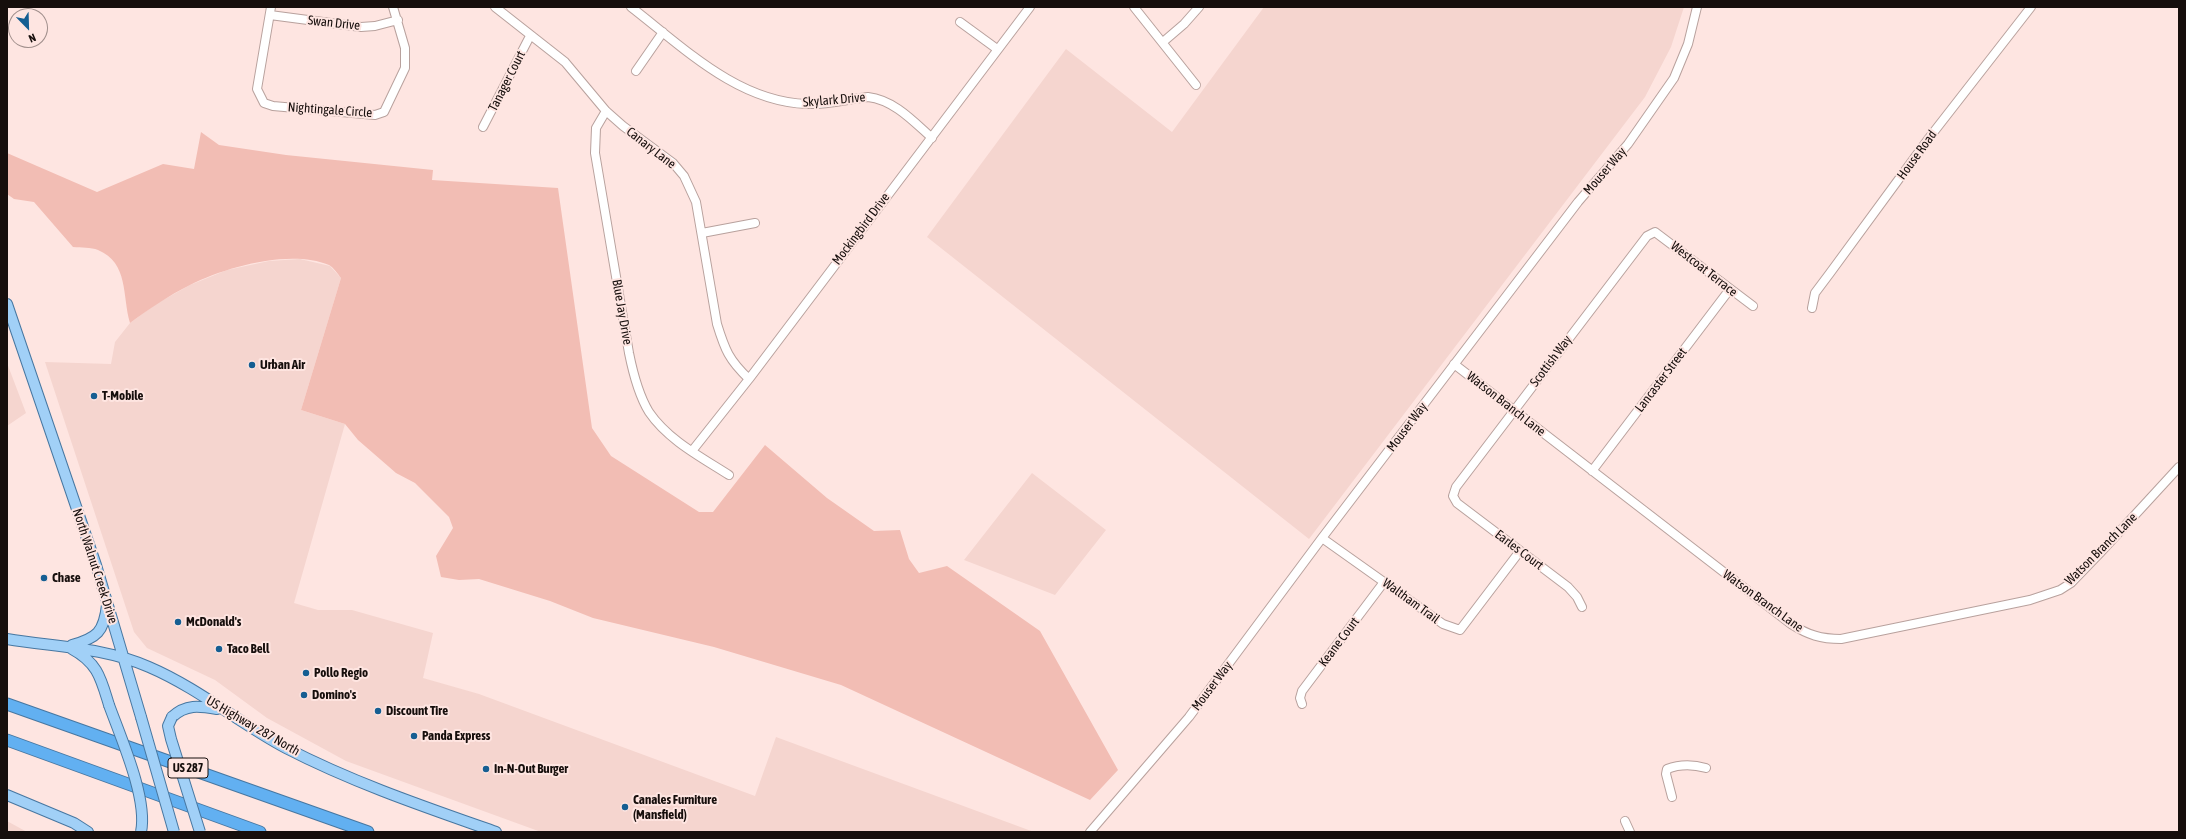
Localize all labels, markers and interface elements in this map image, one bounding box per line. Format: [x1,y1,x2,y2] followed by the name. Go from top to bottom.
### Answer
[8,8,48,48] north arrow
[307,13,361,33] street label: Swan Drive
[27,31,38,45] text: N
[485,48,529,114] street label: Tanager Court
[802,90,866,110] street label: Skylark Drive
[287,99,373,121] street label: Nightingale Circle
[623,124,679,172] street label: Canary Lane
[1894,127,1940,183] street label: House Road
[1580,144,1630,198] street label: Mouser Way
[829,190,893,268] street label: Mockingbird Drive
[1667,238,1741,300] street label: Westcoat Terrace
[609,278,635,346] street label: Blue Jay Drive
[1527,332,1575,390] street label: Scottish Way
[1632,345,1690,415] street label: Lancaster Street
[260,357,305,373] place label: Urban Air
[247,360,257,370] marker: Urban Air
[1463,368,1549,440] street label: Watson Branch Lane
[102,388,143,404] place label: T-Mobile
[89,391,99,401] marker: T-Mobile
[1383,399,1431,455] street label: Mouser Way
[69,506,121,626] street label: North Walnut Creek Drive
[2062,510,2140,588] street label: Watson Branch Lane
[1492,527,1546,573] street label: Earles Court
[1720,567,1806,635] street label: Watson Branch Lane
[52,570,81,586] place label: Chase
[39,573,49,583] marker: Chase
[1379,575,1443,627] street label: Waltham Trail
[186,614,241,630] place label: McDonald's
[1315,614,1363,670] street label: Keane Court
[173,617,183,627] marker: McDonald's
[227,641,269,657] place label: Taco Bell
[214,644,224,654] marker: Taco Bell
[1188,658,1236,714] street label: Mouser Way
[314,665,368,681] place label: Pollo Regio
[301,668,311,678] marker: Pollo Regio
[312,687,356,703] place label: Domino's
[299,690,309,700] marker: Domino's
[203,693,303,759] street label: US Highway 287 North
[386,703,448,719] place label: Discount Tire
[373,706,383,716] marker: Discount Tire
[422,728,490,744] place label: Panda Express
[409,731,419,741] marker: Panda Express
[168,758,208,778] road number: US 287
[494,761,568,777] place label: In-N-Out Burger
[481,764,491,774] marker: In-N-Out Burger
[633,792,717,823] place label: Canales Furniture (Mansfield)
[620,802,630,812] marker: Canales Furniture (Mansfield)

